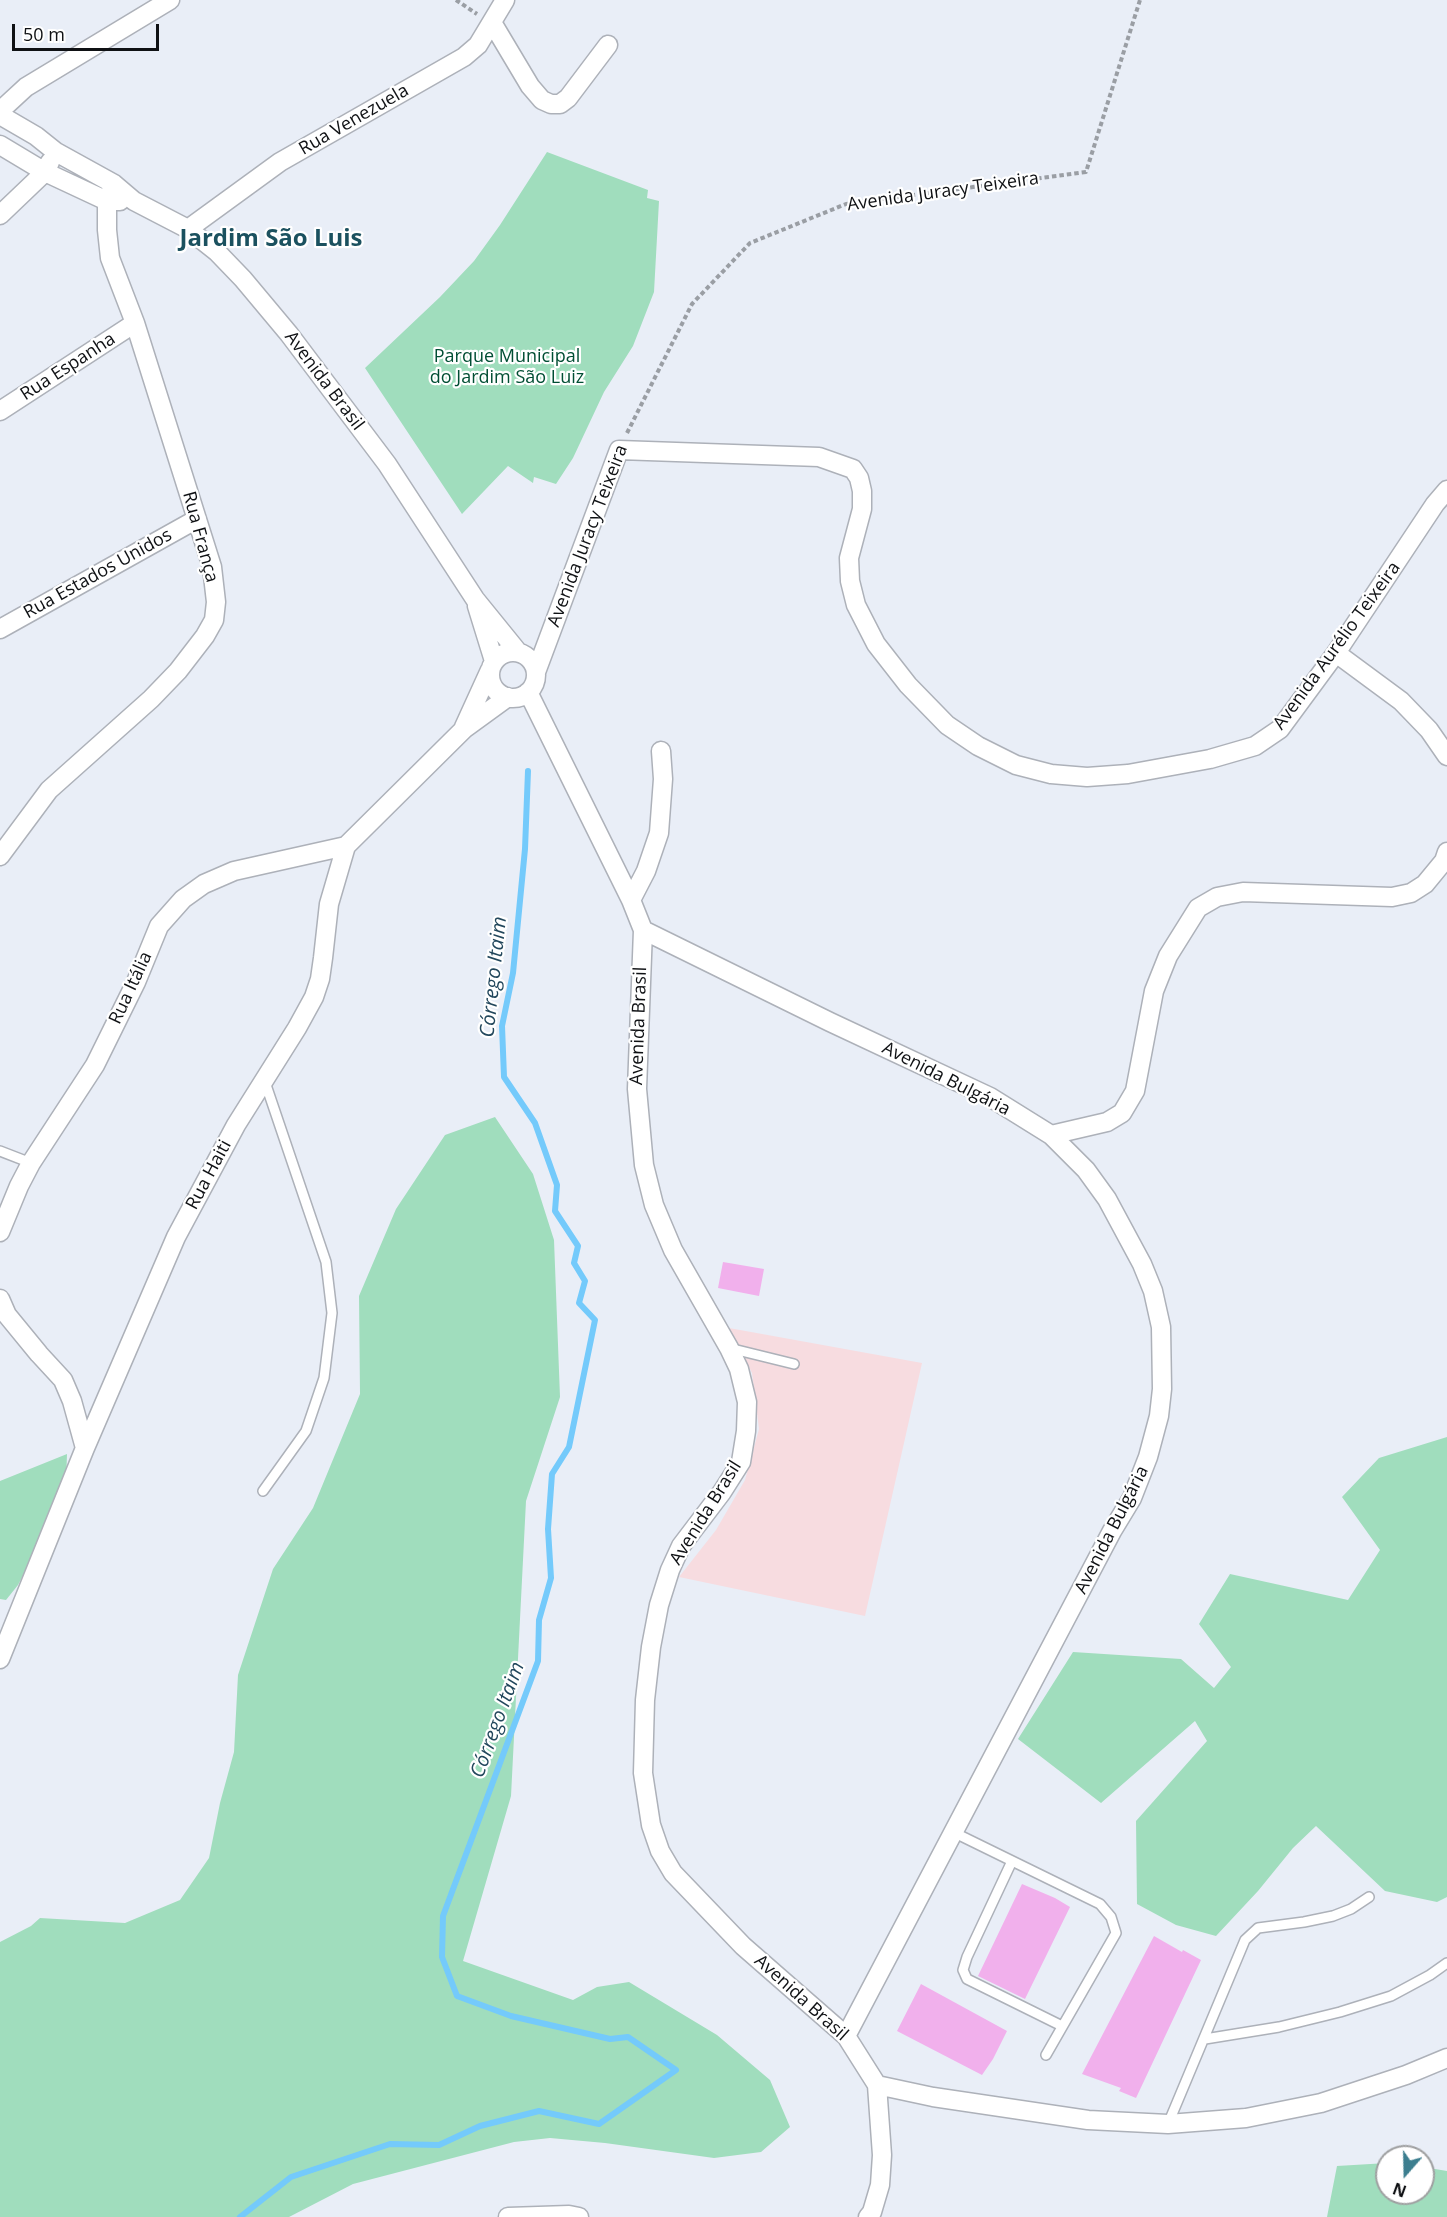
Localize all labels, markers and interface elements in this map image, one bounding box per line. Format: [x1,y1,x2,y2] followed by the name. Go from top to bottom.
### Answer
[15,12,162,50] scale bar
[23,22,65,46] text: 50 m
[295,80,413,160] street label: Rua Venezuela
[846,168,1040,216] street label: Avenida Juracy Teixeira
[179,225,363,253] district label: Jardim São Luis
[280,327,368,435] street label: Avenida Brasil
[17,328,119,406] street label: Rua Espanha
[430,346,584,388] park label: Parque Municipal do Jardim São Luiz
[543,442,633,630] street label: Avenida Juracy Teixeira
[178,489,222,585] street label: Rua França
[20,524,176,624] street label: Rua Estados Unidos
[1269,558,1405,734] street label: Avenida Aurélio Teixeira
[476,915,512,1039] water label: Córrego Itaim
[105,948,157,1028] street label: Rua Itália
[626,966,652,1086] street label: Avenida Brasil
[878,1037,1014,1121] street label: Avenida Bulgária
[182,1137,236,1213] street label: Rua Haiti
[665,1457,747,1569] street label: Avenida Brasil
[1070,1462,1154,1598] street label: Avenida Bulgária
[466,1659,530,1781] water label: Córrego Itaim
[750,1950,852,2046] street label: Avenida Brasil
[1375,2145,1435,2205] north arrow
[1390,2177,1409,2203] text: N

